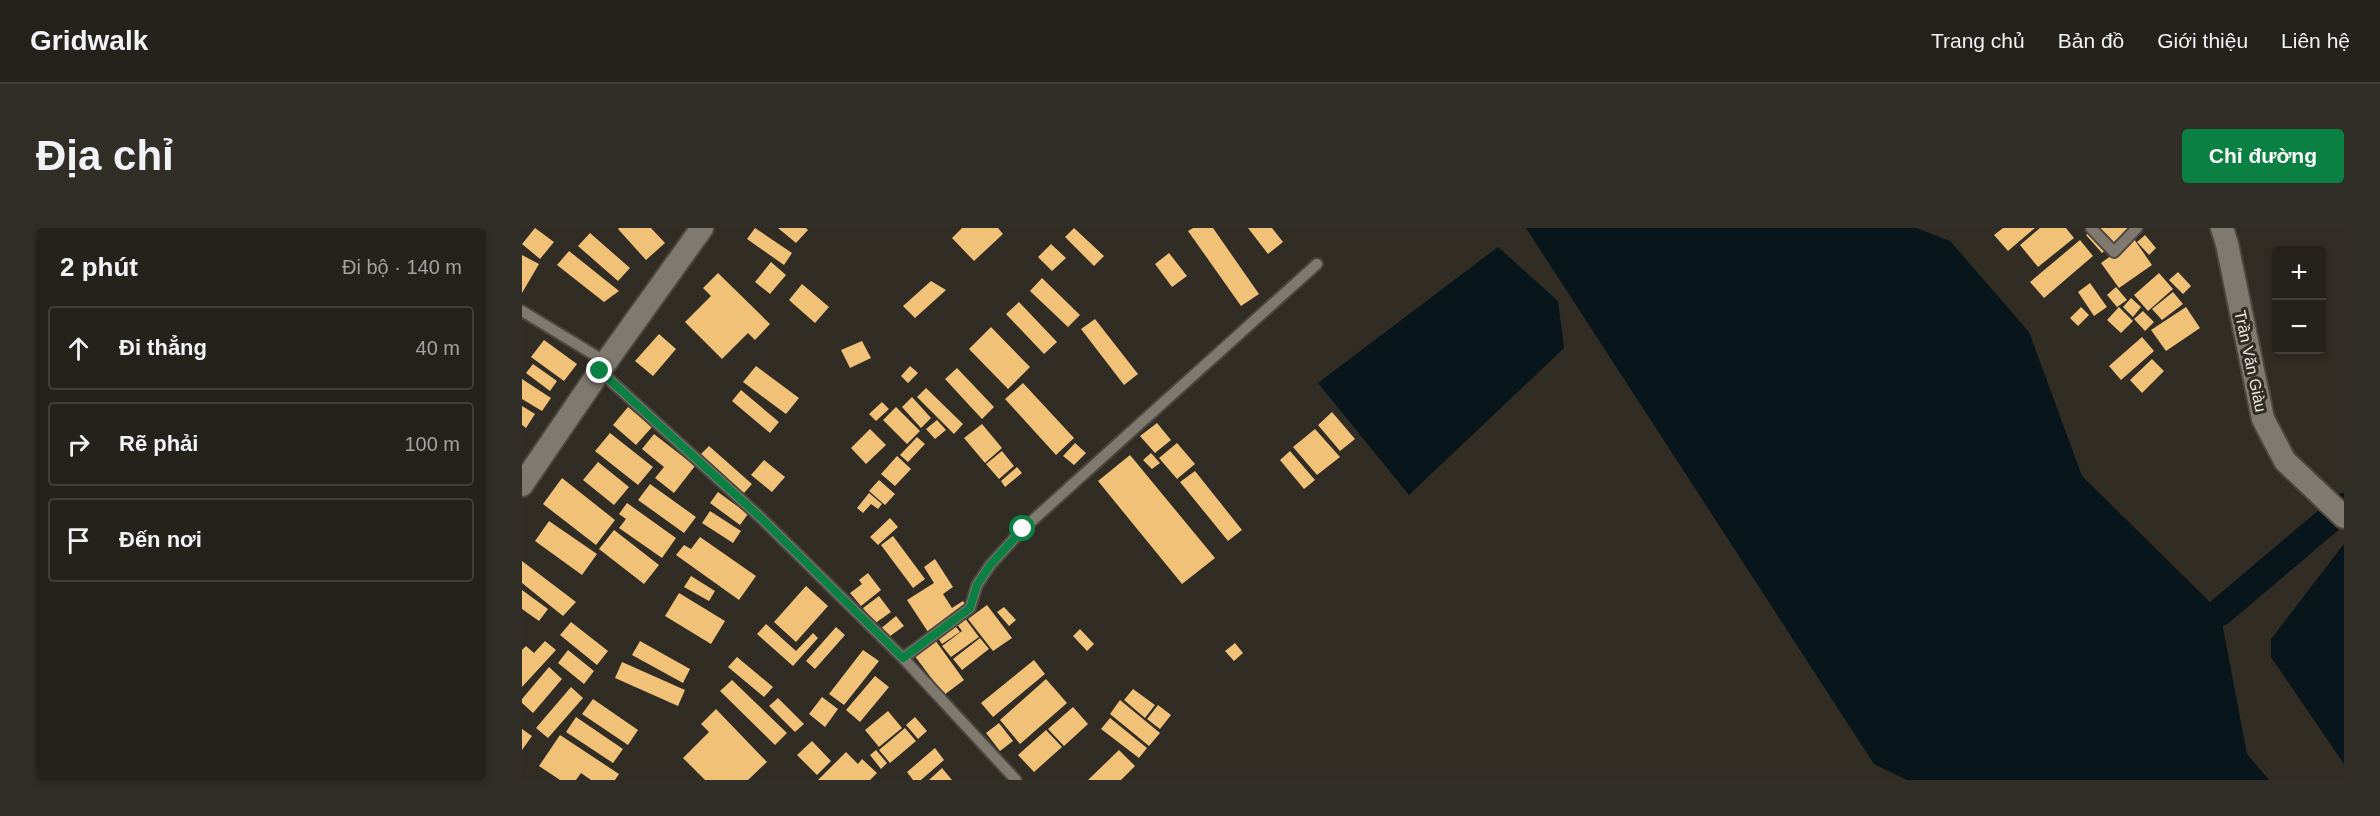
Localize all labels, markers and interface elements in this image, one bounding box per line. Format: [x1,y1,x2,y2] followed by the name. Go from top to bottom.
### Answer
[30,25,148,56] text: Gridwalk
[1931,29,2025,52] text: Trang chủ
[2058,29,2124,52] text: Bản đồ
[2157,29,2248,52] text: Giới thiệu
[2281,29,2350,52] text: Liên hệ
[2182,129,2344,183] button: Chỉ đường
[36,132,174,179] text: Địa chỉ
[2272,246,2326,354] map controls
[2272,246,2326,300] button: +
[60,252,138,282] text: 2 phút
[342,256,462,278] text: Đi bộ · 140 m
[2272,300,2326,354] button: −
[2231,309,2270,413] street label: Trần Văn Giàu
[62,332,95,365] icon: ahead
[119,335,207,360] text: Đi thẳng
[416,337,460,359] text: 40 m
[586,357,612,383] route end
[62,428,95,461] icon: right
[119,431,198,456] text: Rẽ phải
[404,433,460,455] text: 100 m
[1009,515,1035,541] route start
[62,524,95,557] icon: arrive
[119,527,202,552] text: Đến nơi

